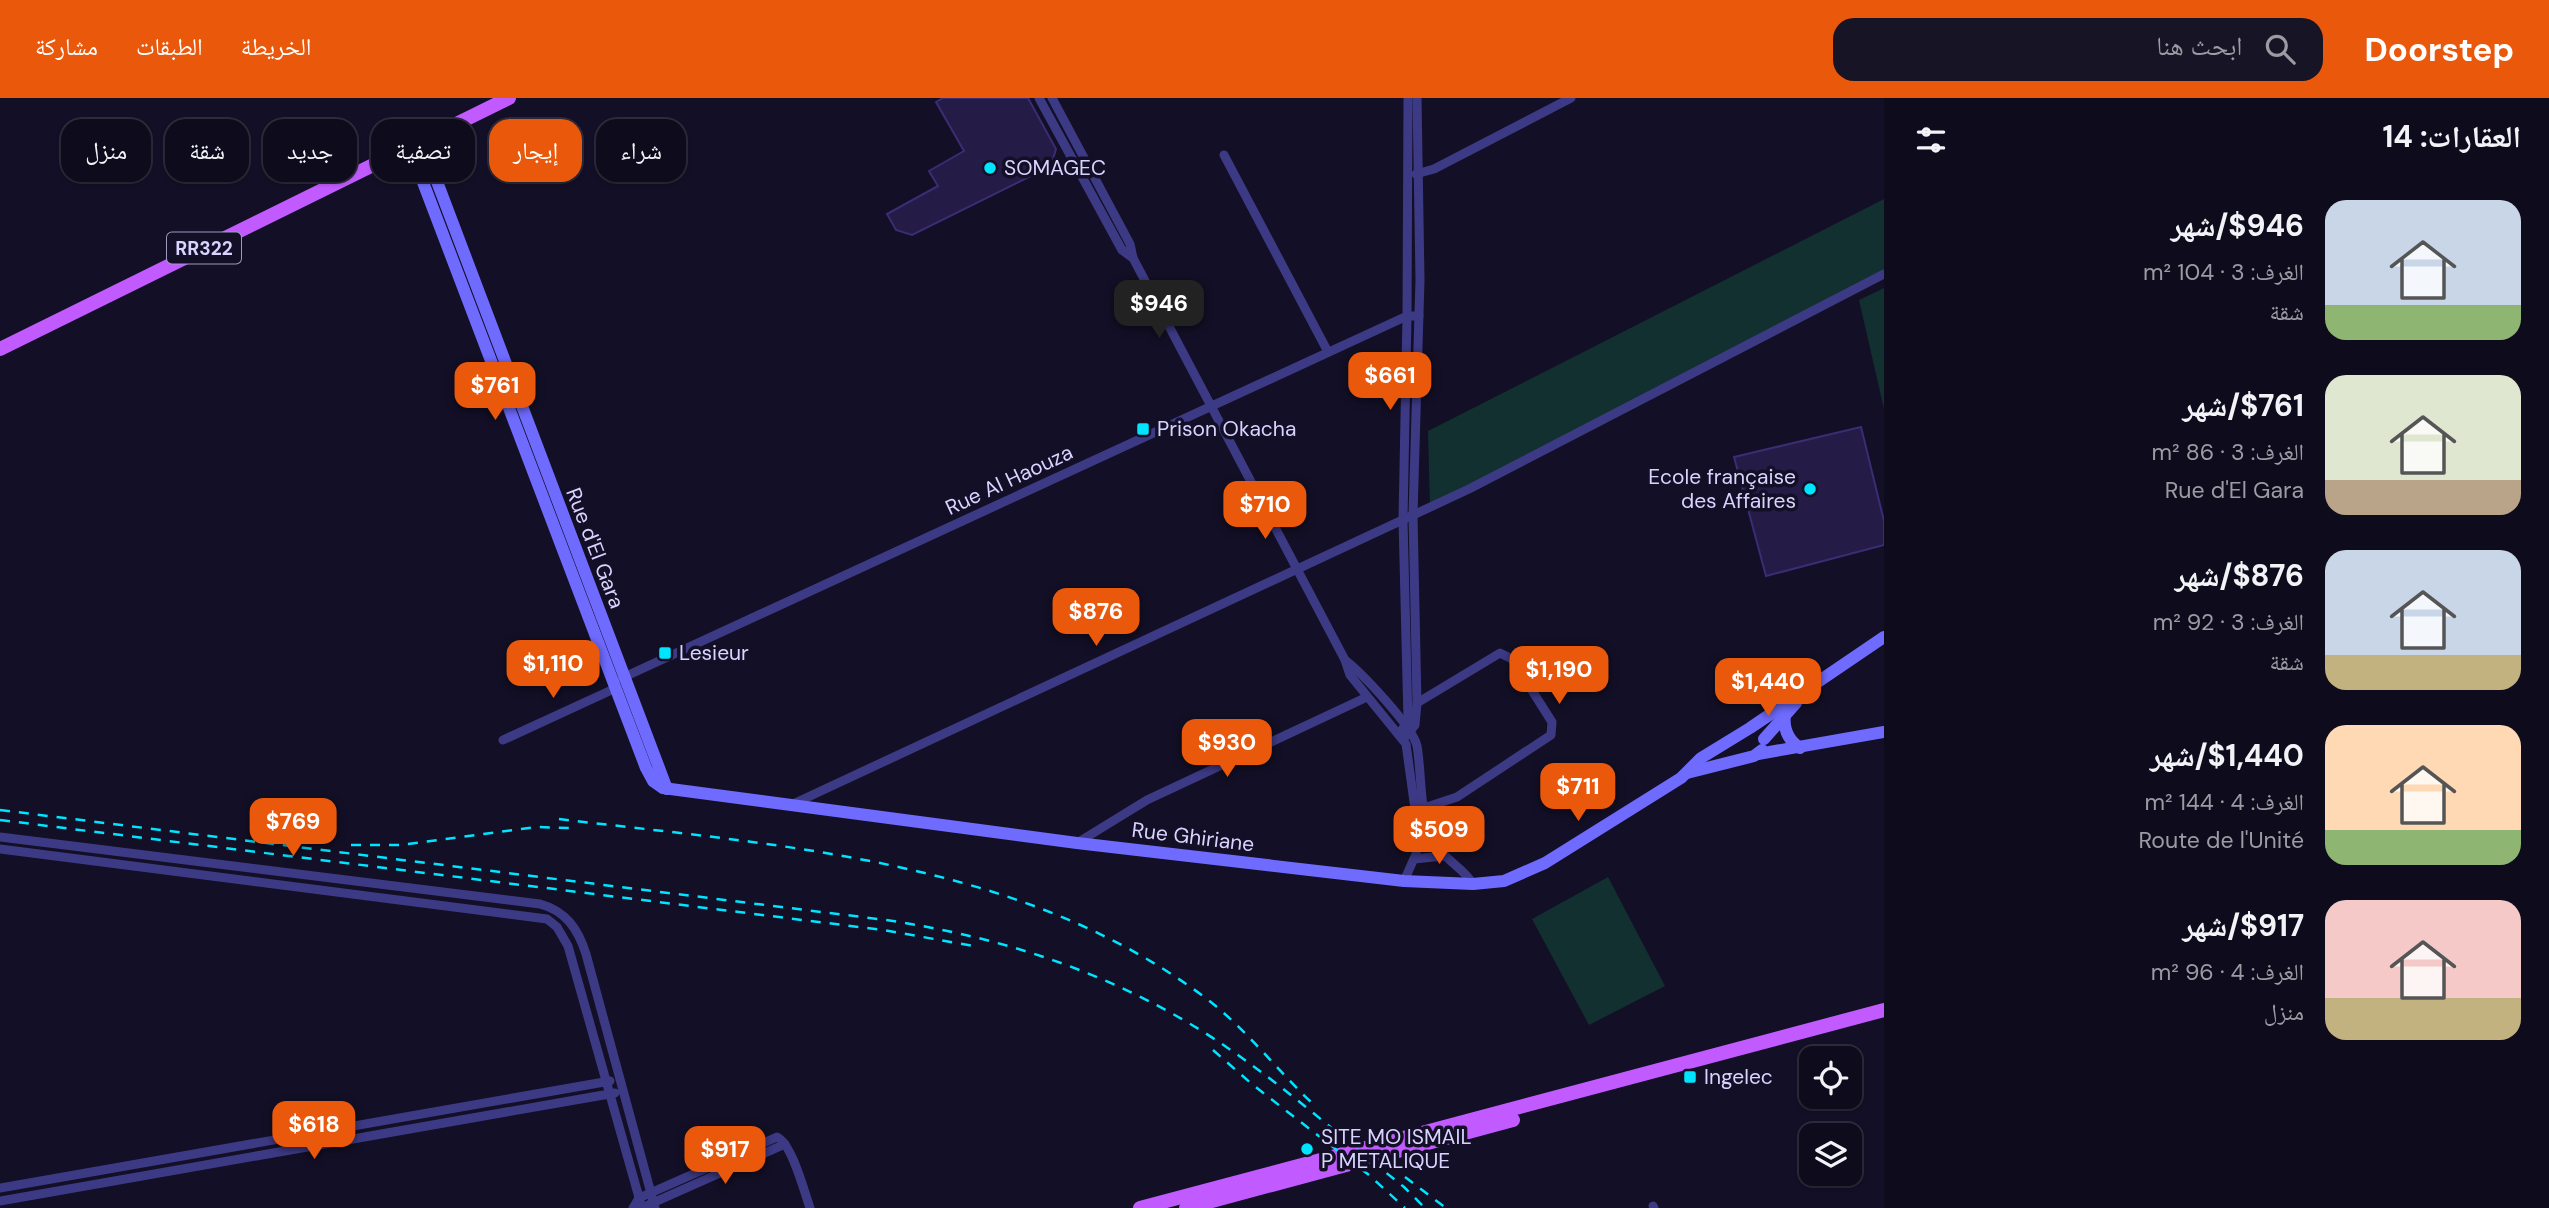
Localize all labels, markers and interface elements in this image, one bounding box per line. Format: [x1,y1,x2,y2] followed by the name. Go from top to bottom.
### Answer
[1833,18,2323,81] search box
[2365,28,2514,71] text: Doorstep
[2156,29,2243,63] text: ابحث هنا
[2261,30,2299,68] icon: search
[35,31,98,62] text: مشاركة
[136,31,203,62] text: الطبقات
[241,31,311,62] text: الخريطة
[2382,117,2521,156] text: العقارات: 14
[61,119,151,182] chip: منزل
[165,119,249,182] chip: شقة
[263,119,357,182] chip: جديد
[371,119,475,182] chip: تصفية
[489,119,582,182] chip: إيجار
[596,119,686,182] chip: شراء
[1912,121,1950,159] icon: filters
[1004,154,1106,182] place label: SOMAGEC
[982,160,998,176] marker: SOMAGEC
[2171,206,2304,245] text: $946/شهر
[2381,228,2465,312] icon: home
[167,232,241,264] road number: RR322
[2143,257,2304,287] text: الغرف: 3 · 104 m²
[1118,280,1200,340] pin: $946
[1130,288,1188,318] text: $946
[2270,297,2304,327] text: شقة
[1349,352,1431,412] pin: $661
[1364,360,1416,390] text: $661
[454,362,536,422] pin: $761
[471,370,519,400] text: $761
[2183,386,2304,425] text: $761/شهر
[2381,403,2465,487] icon: home
[1157,415,1296,443] place label: Prison Okacha
[1135,421,1151,437] marker: Prison Okacha
[2152,437,2304,467] text: الغرف: 3 · 86 m²
[941,438,1077,522] street label: Rue Al Haouza
[1648,463,1796,515] place label: Ecole française des Affaires
[2165,475,2304,505] text: Rue d'El Gara
[1802,481,1818,497] marker: Ecole française des Affaires
[1224,482,1306,541] pin: $710
[559,484,631,612] street label: Rue d'El Gara
[1239,489,1291,519] text: $710
[2175,556,2304,595] text: $876/شهر
[2381,578,2465,662] icon: home
[1055,588,1137,648] pin: $876
[1069,596,1123,626] text: $876
[2153,607,2304,637] text: الغرف: 3 · 92 m²
[679,639,749,667] place label: Lesieur
[496,640,610,700] pin: $1,110
[657,645,673,661] marker: Lesieur
[1502,646,1616,706] pin: $1,190
[2270,647,2304,677] text: شقة
[523,648,583,678] text: $1,110
[1525,654,1593,684] text: $1,190
[1711,658,1825,718] pin: $1,440
[1731,666,1805,696] text: $1,440
[1186,720,1268,779] pin: $930
[1198,727,1256,757] text: $930
[2150,736,2304,775] text: $1,440/شهر
[2381,753,2465,837] icon: home
[1537,764,1619,823] pin: $711
[1556,771,1600,801] text: $711
[2144,787,2304,817] text: الغرف: 4 · 144 m²
[252,798,334,858] pin: $769
[266,806,320,836] text: $769
[1398,806,1480,866] pin: $509
[1410,814,1469,844] text: $509
[1130,816,1256,858] street label: Rue Ghiriane
[2138,825,2304,855] text: Route de l'Unité
[2182,906,2304,945] text: $917/شهر
[2381,928,2465,1012] icon: home
[2151,957,2304,987] text: الغرف: 4 · 96 m²
[2264,997,2304,1027] text: منزل
[1799,1046,1862,1186] map controls
[1799,1046,1862,1109] button: locate
[1704,1063,1773,1091] place label: Ingelec
[1682,1069,1698,1085] marker: Ingelec
[273,1102,355,1161] pin: $618
[288,1109,340,1139] text: $618
[1321,1123,1472,1175] place label: SITE MO ISMAIL P METALIQUE
[1799,1123,1862,1186] button: layers
[684,1126,766,1186] pin: $917
[700,1134,750,1164] text: $917
[1299,1141,1315,1157] marker: SITE MO ISMAIL P METALIQUE

